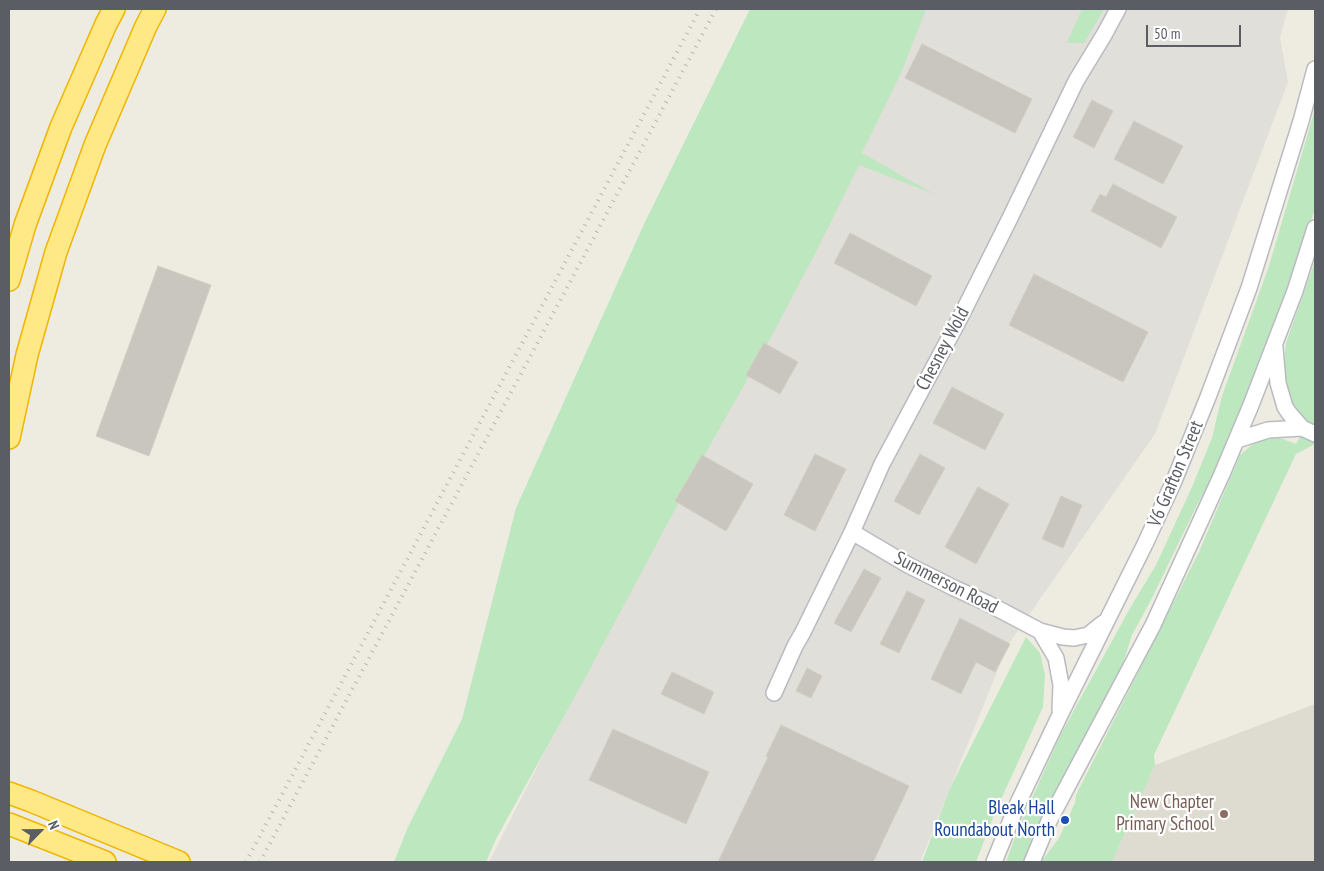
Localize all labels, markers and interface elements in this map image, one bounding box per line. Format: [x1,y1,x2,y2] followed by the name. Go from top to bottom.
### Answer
[1149,15,1244,47] scale bar
[1154,24,1180,43] text: 50 m
[911,303,975,395] street label: Chesney Wold
[1143,417,1209,531] street label: V6 Grafton Street
[890,547,1002,619] street label: Summerson Road
[1116,792,1214,836] place label: New Chapter Primary School
[934,798,1055,842] place label: Bleak Hall Roundabout North
[15,806,65,856] north arrow
[1218,808,1230,820] marker: New Chapter Primary School
[1059,814,1071,826] marker: Bleak Hall Roundabout North
[44,818,64,832] text: N

